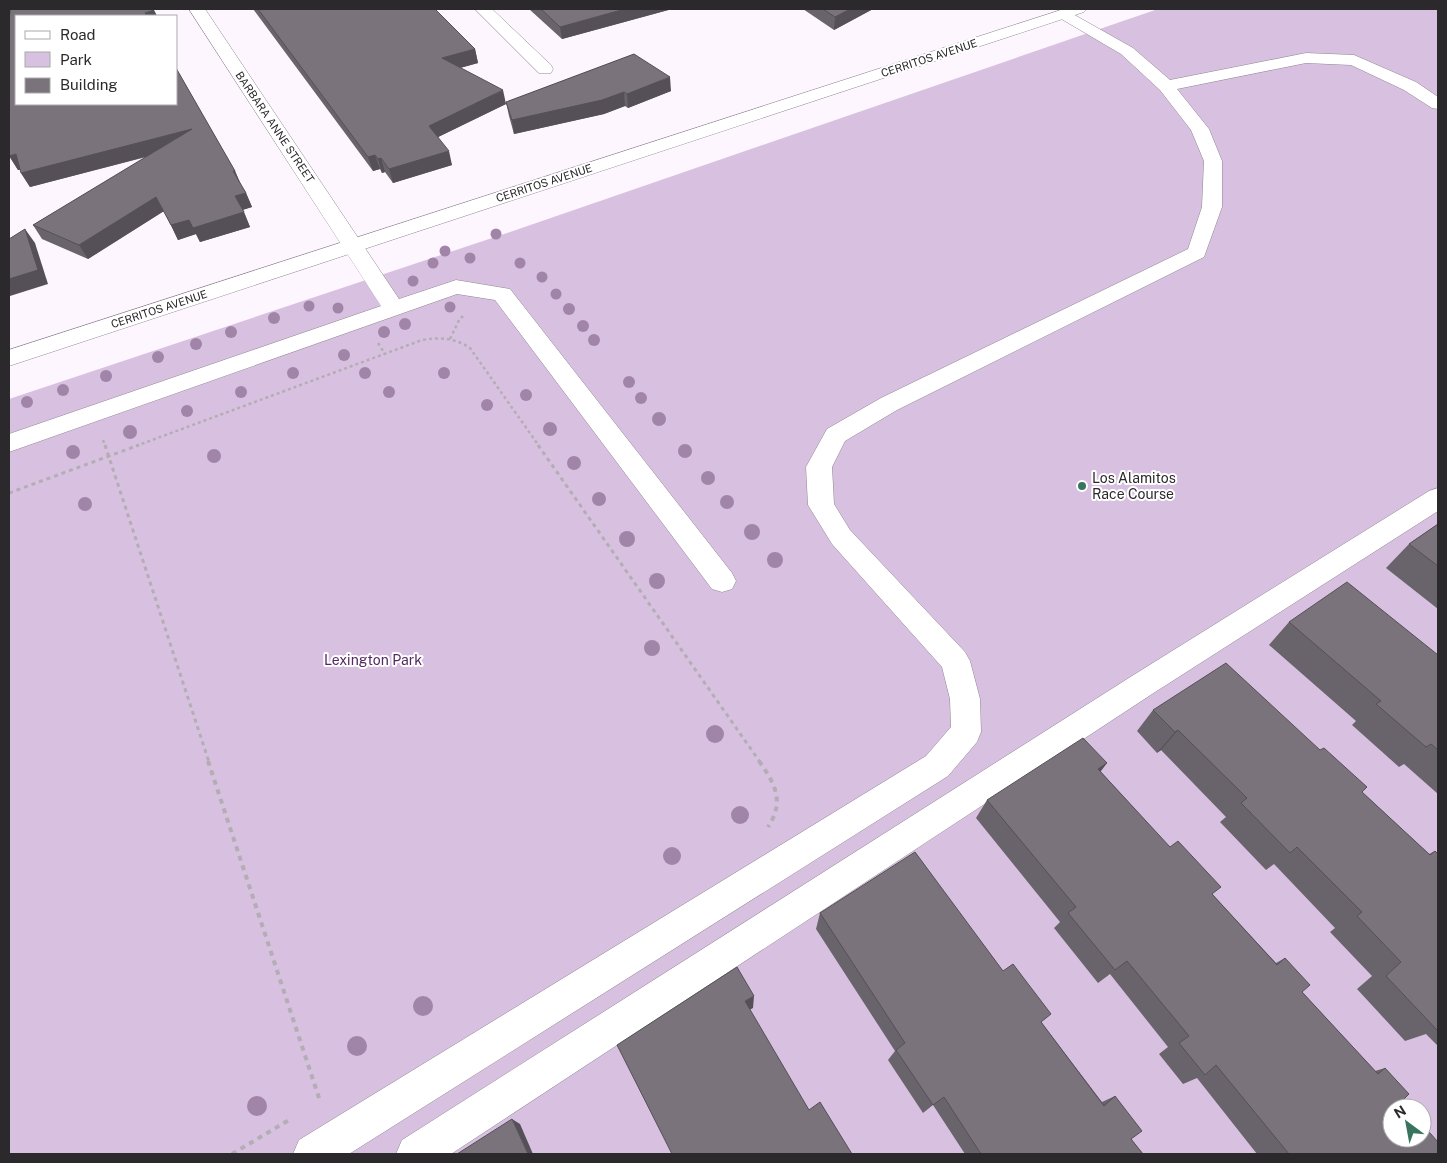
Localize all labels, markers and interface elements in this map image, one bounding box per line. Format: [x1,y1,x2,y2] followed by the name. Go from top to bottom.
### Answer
[15,15,178,105] legend
[60,26,96,43] text: Road
[879,37,979,79] street label: CERRITOS AVENUE
[60,51,92,68] text: Park
[233,69,317,185] street label: BARBARA ANNE STREET
[60,76,118,93] text: Building
[494,162,594,204] street label: CERRITOS AVENUE
[109,288,209,330] street label: CERRITOS AVENUE
[1092,470,1176,502] place label: Los Alamitos Race Course
[1076,480,1088,492] marker: Los Alamitos Race Course
[324,652,422,668] park label: Lexington Park
[1382,1098,1432,1148] north arrow
[1391,1102,1409,1122] text: N

